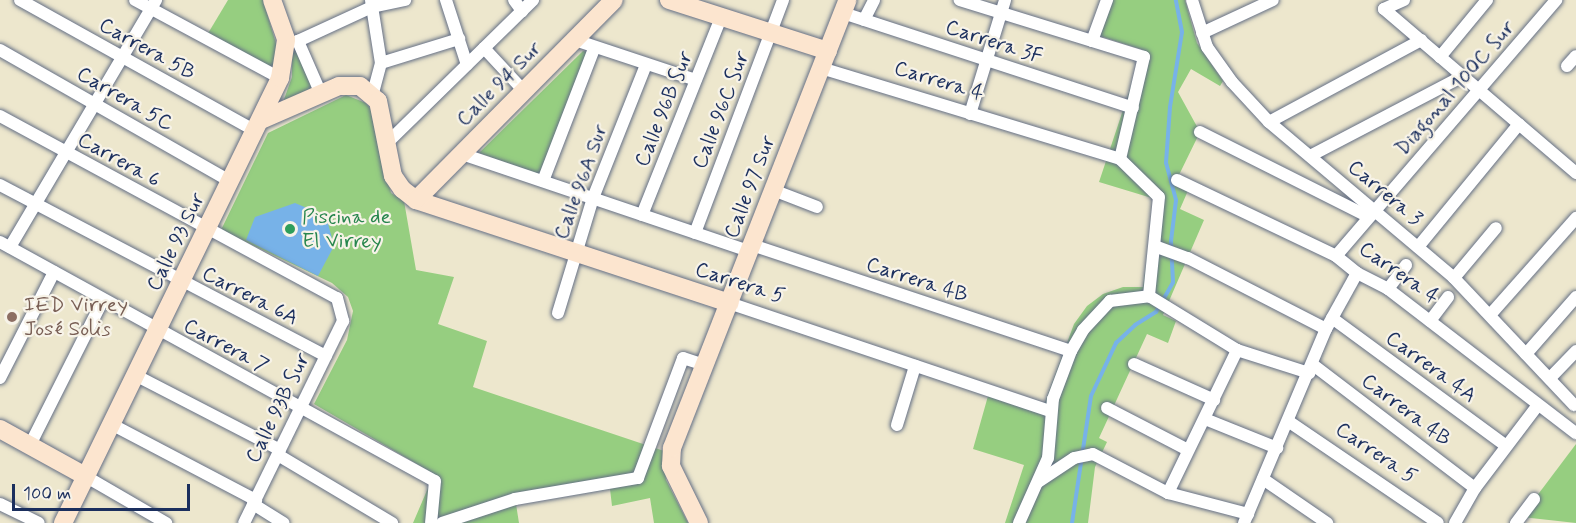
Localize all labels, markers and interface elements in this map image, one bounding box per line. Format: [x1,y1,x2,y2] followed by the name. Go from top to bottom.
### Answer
[94,12,200,86] street label: Carrera 5B
[942,14,1046,70] street label: Carrera 3F
[1390,15,1520,161] street label: Diagonal 100C Sur
[451,36,547,132] street label: Calle 94 Sur
[629,48,699,170] street label: Calle 96B Sur
[687,48,755,172] street label: Calle 96C Sur
[891,55,987,107] street label: Carrera 4
[72,61,178,137] street label: Carrera 5C
[548,120,614,244] street label: Calle 96A Sur
[73,127,165,193] street label: Carrera 6
[719,132,781,242] street label: Calle 97 Sur
[1343,155,1427,231] street label: Carrera 3
[141,189,211,295] street label: Calle 93 Sur
[302,204,390,254] place label: Piscina de El Virrey
[283,222,297,236] marker: Piscina de El Virrey
[1354,236,1444,310] street label: Carrera 4
[863,252,971,308] street label: Carrera 4B
[692,257,788,309] street label: Carrera 5
[198,261,302,331] street label: Carrera 6A
[24,292,126,342] place label: IED Virrey José Solis
[5,310,19,324] marker: IED Virrey José Solis
[179,313,273,379] street label: Carrera 7
[1381,326,1481,408] street label: Carrera 4A
[241,349,315,467] street label: Calle 93B Sur
[1356,368,1456,452] street label: Carrera 4B
[1330,417,1422,489] street label: Carrera 5
[15,472,194,510] scale bar
[23,482,71,506] text: 100 m

